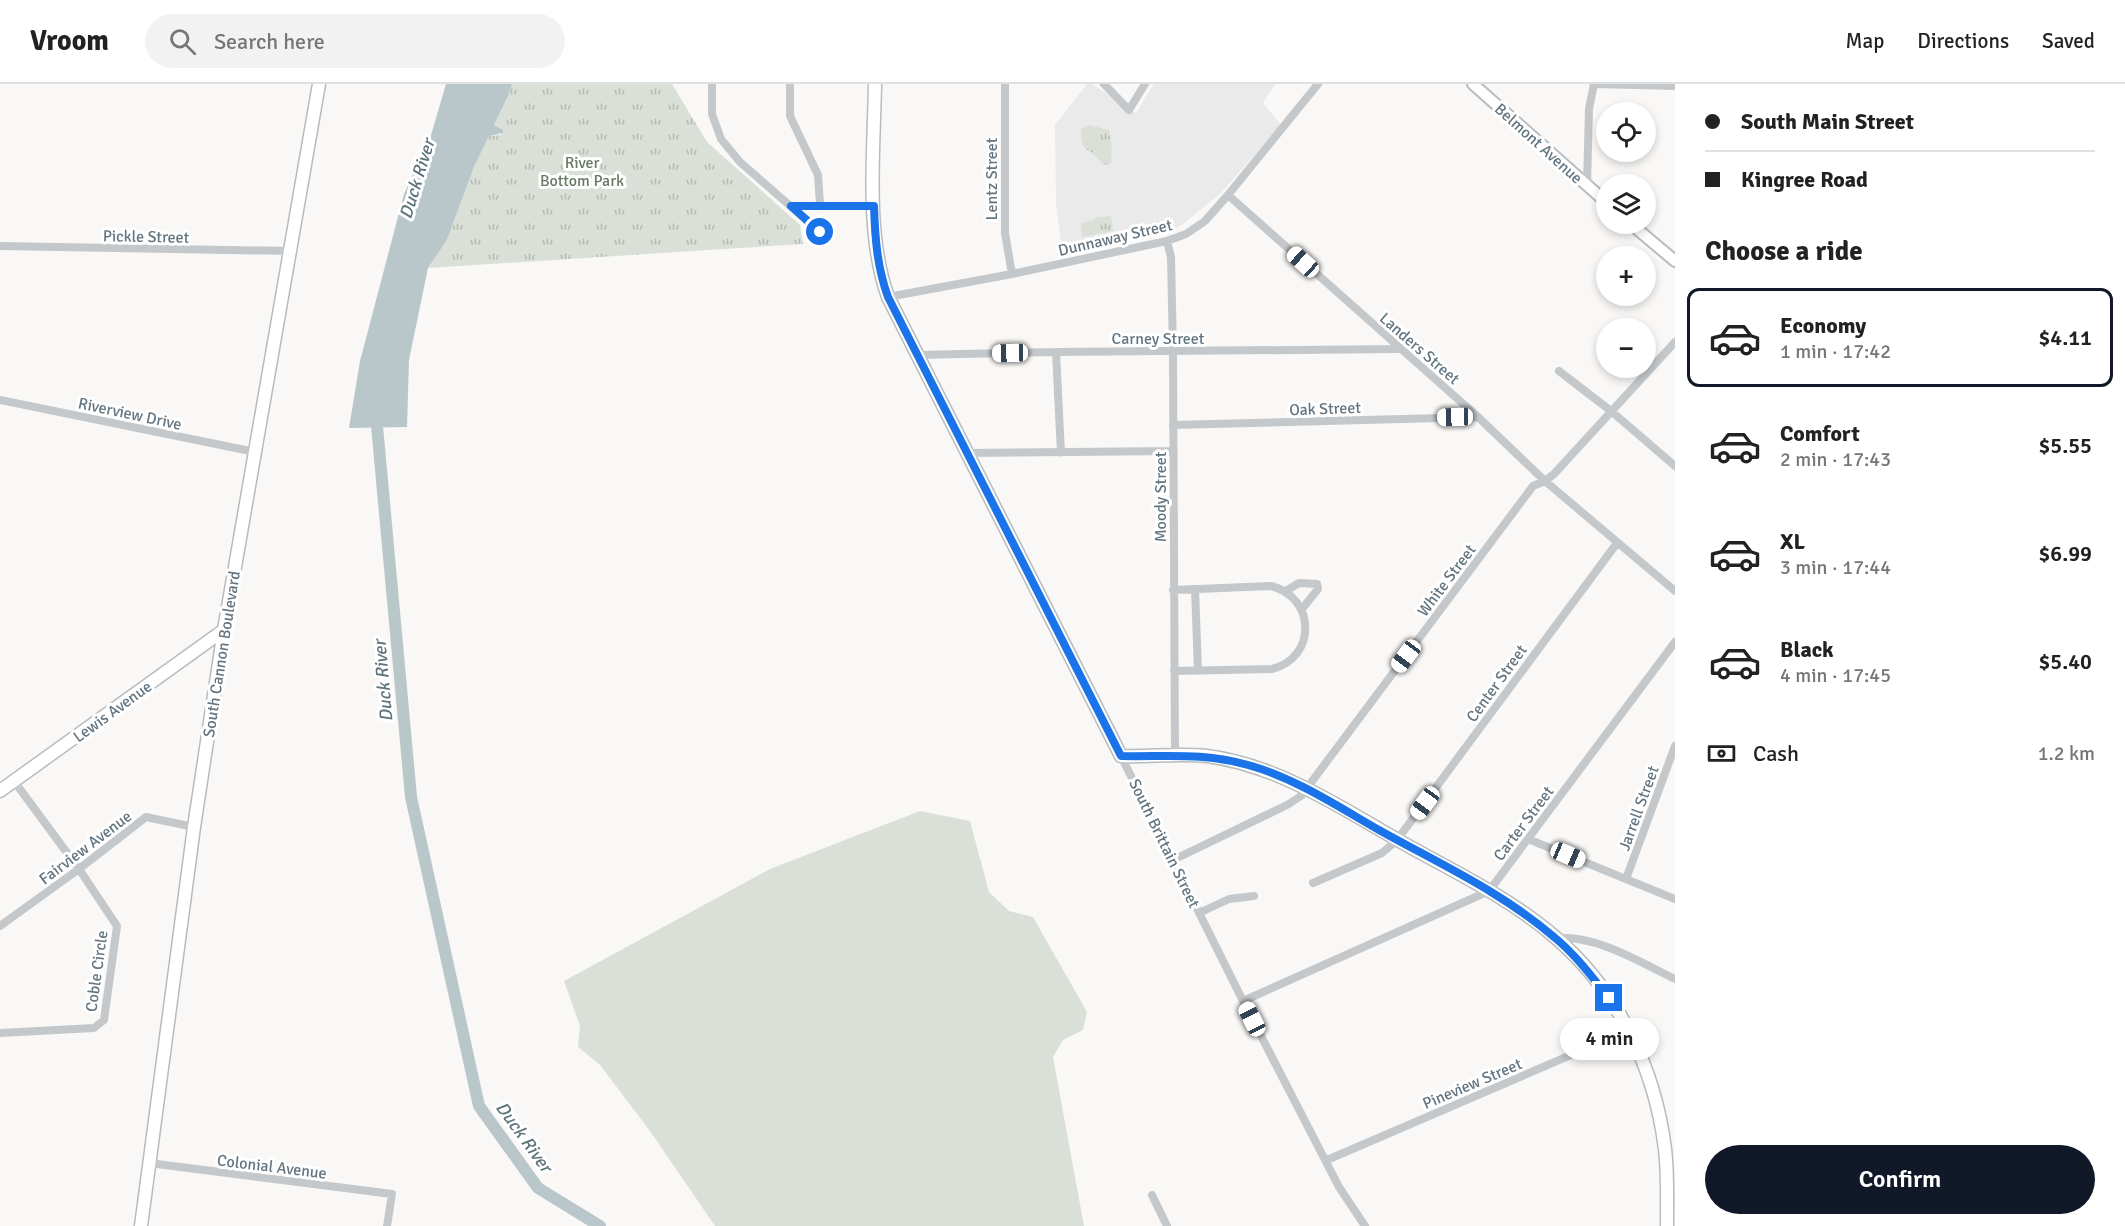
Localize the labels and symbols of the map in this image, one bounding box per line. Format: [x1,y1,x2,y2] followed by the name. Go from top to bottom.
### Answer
[1490,99,1586,188] street label: Belmont Avenue
[394,134,440,221] water label: Duck River
[982,137,1002,220] street label: Lentz Street
[540,153,624,191] park label: River Bottom Park
[1056,215,1175,261] street label: Dunnaway Street
[806,218,833,245] route start
[103,226,190,248] street label: Pickle Street
[1284,243,1322,281] car
[1375,309,1464,389] street label: Landers Street
[1112,329,1205,349] street label: Carney Street
[992,344,1028,362] car
[76,393,183,435] street label: Riverview Drive
[1289,398,1362,420] street label: Oak Street
[1437,408,1473,426] car
[1151,451,1171,542] street label: Moody Street
[1413,540,1481,621] street label: White Street
[199,570,245,739] street label: South Cannon Boulevard
[1388,636,1424,676] car
[368,637,398,723] water label: Duck River
[1462,641,1532,726] street label: Center Street
[69,677,156,747] street label: Lewis Avenue
[1614,763,1664,853] street label: Jarrell Street
[1124,776,1204,912] street label: South Brittain Street
[1489,782,1559,865] street label: Carter Street
[1407,783,1443,823] car
[35,806,136,889] street label: Fairview Avenue
[1548,840,1588,870] car
[81,929,113,1013] street label: Coble Circle
[1595,984,1622,1011] route end
[1236,999,1268,1039] car
[1560,1019,1658,1061] callout: 4 min
[1420,1054,1525,1114] street label: Pineview Street
[491,1097,558,1179] water label: Duck River
[216,1150,328,1184] street label: Colonial Avenue

